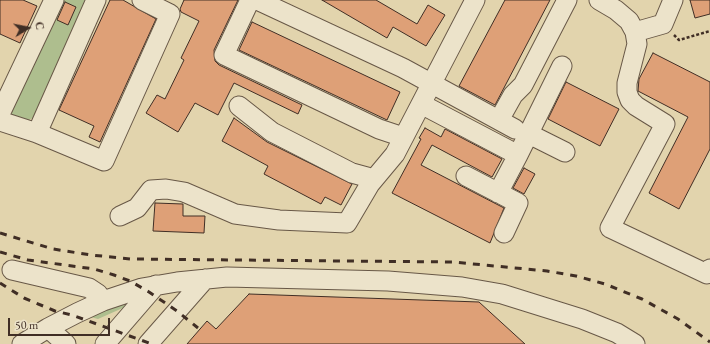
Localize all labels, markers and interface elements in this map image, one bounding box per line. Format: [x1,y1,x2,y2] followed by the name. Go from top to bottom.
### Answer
[8,8,48,48] north arrow
[32,21,47,31] text: С
[10,310,112,336] scale bar
[15,317,38,333] text: 50 m

